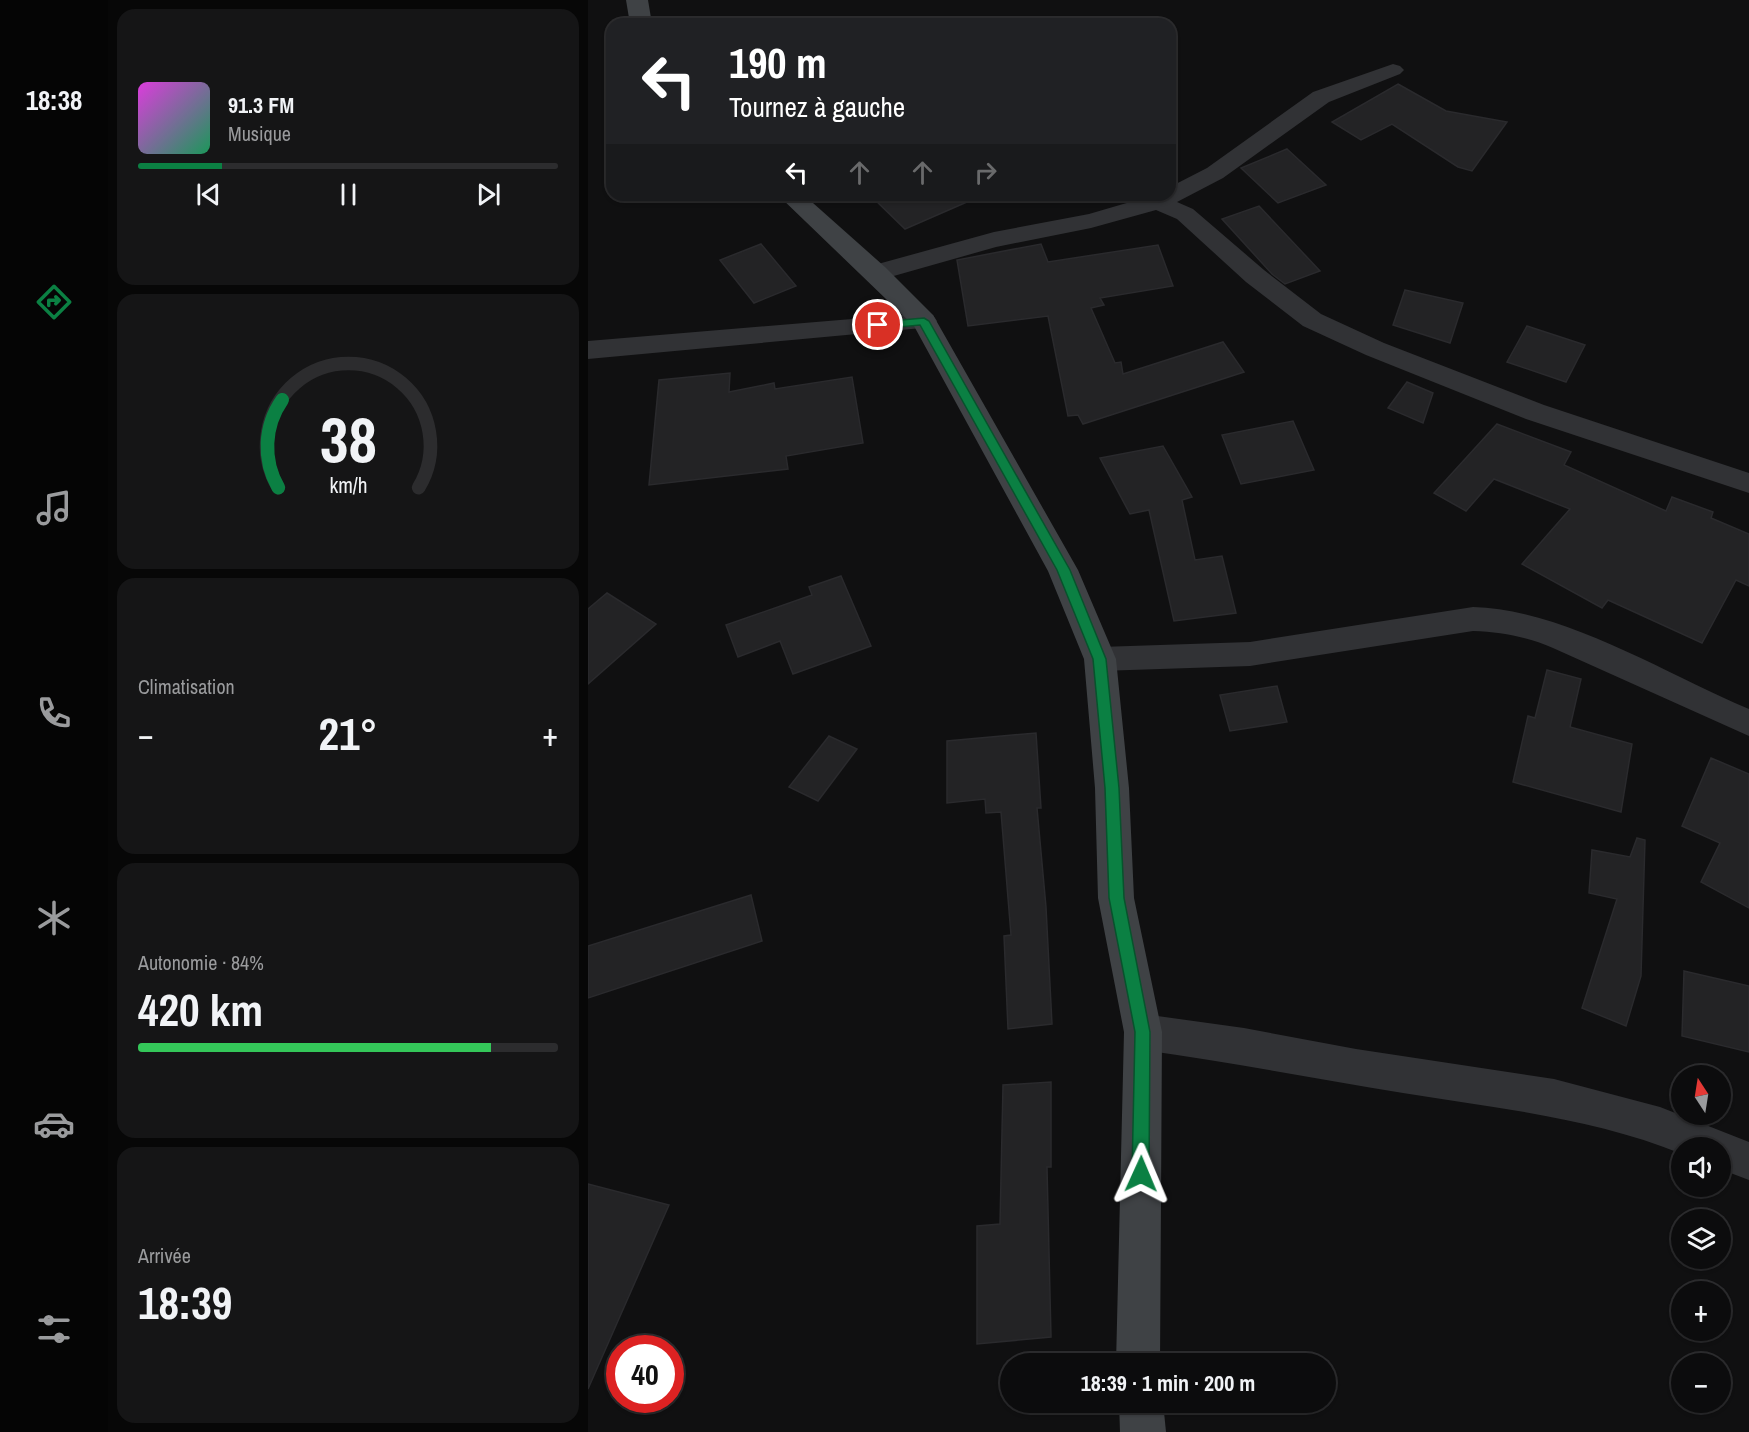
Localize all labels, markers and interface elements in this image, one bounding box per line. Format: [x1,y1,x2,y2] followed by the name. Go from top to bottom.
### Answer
[729,35,827,91] text: 190 m
[630,42,708,120] icon: left
[26,82,82,118] text: 18:38
[729,89,905,125] text: Tournez à gauche
[228,90,294,120] text: 91.3 FM
[228,120,291,147] text: Musique
[780,156,813,189] icon: left
[843,156,876,189] icon: ahead
[906,156,939,189] icon: ahead
[969,156,1002,189] icon: right
[192,178,225,211] icon: previous
[332,178,365,211] icon: pause
[472,178,505,211] icon: next
[33,281,75,323] icon: directions
[852,299,903,350] pin
[861,308,894,341] icon: arrive
[320,398,376,482] text: 38
[329,472,367,501] text: km/h
[33,487,75,529] icon: music
[138,673,235,700] text: Climatisation
[33,692,75,734] icon: phone
[318,703,378,764] text: 21°
[138,712,154,756] text: −
[542,712,558,756] text: +
[33,897,75,939] icon: climate
[138,949,264,976] text: Autonomie · 84%
[138,979,263,1040] text: 420 km
[1671,1065,1731,1125] north arrow
[1671,1065,1731,1413] map controls
[33,1103,75,1145] icon: car
[1671,1137,1731,1197] button: sound
[1109,1142,1173,1206] position arrow
[1671,1209,1731,1269] button: layers
[138,1242,191,1269] text: Arrivée
[138,1272,232,1333] text: 18:39
[1671,1281,1731,1341] button: +
[33,1308,75,1350] icon: filters
[606,1335,684,1413] speed limit sign: 40
[1671,1353,1731,1413] button: −
[1081,1368,1255,1398] text: 18:39 · 1 min · 200 m

